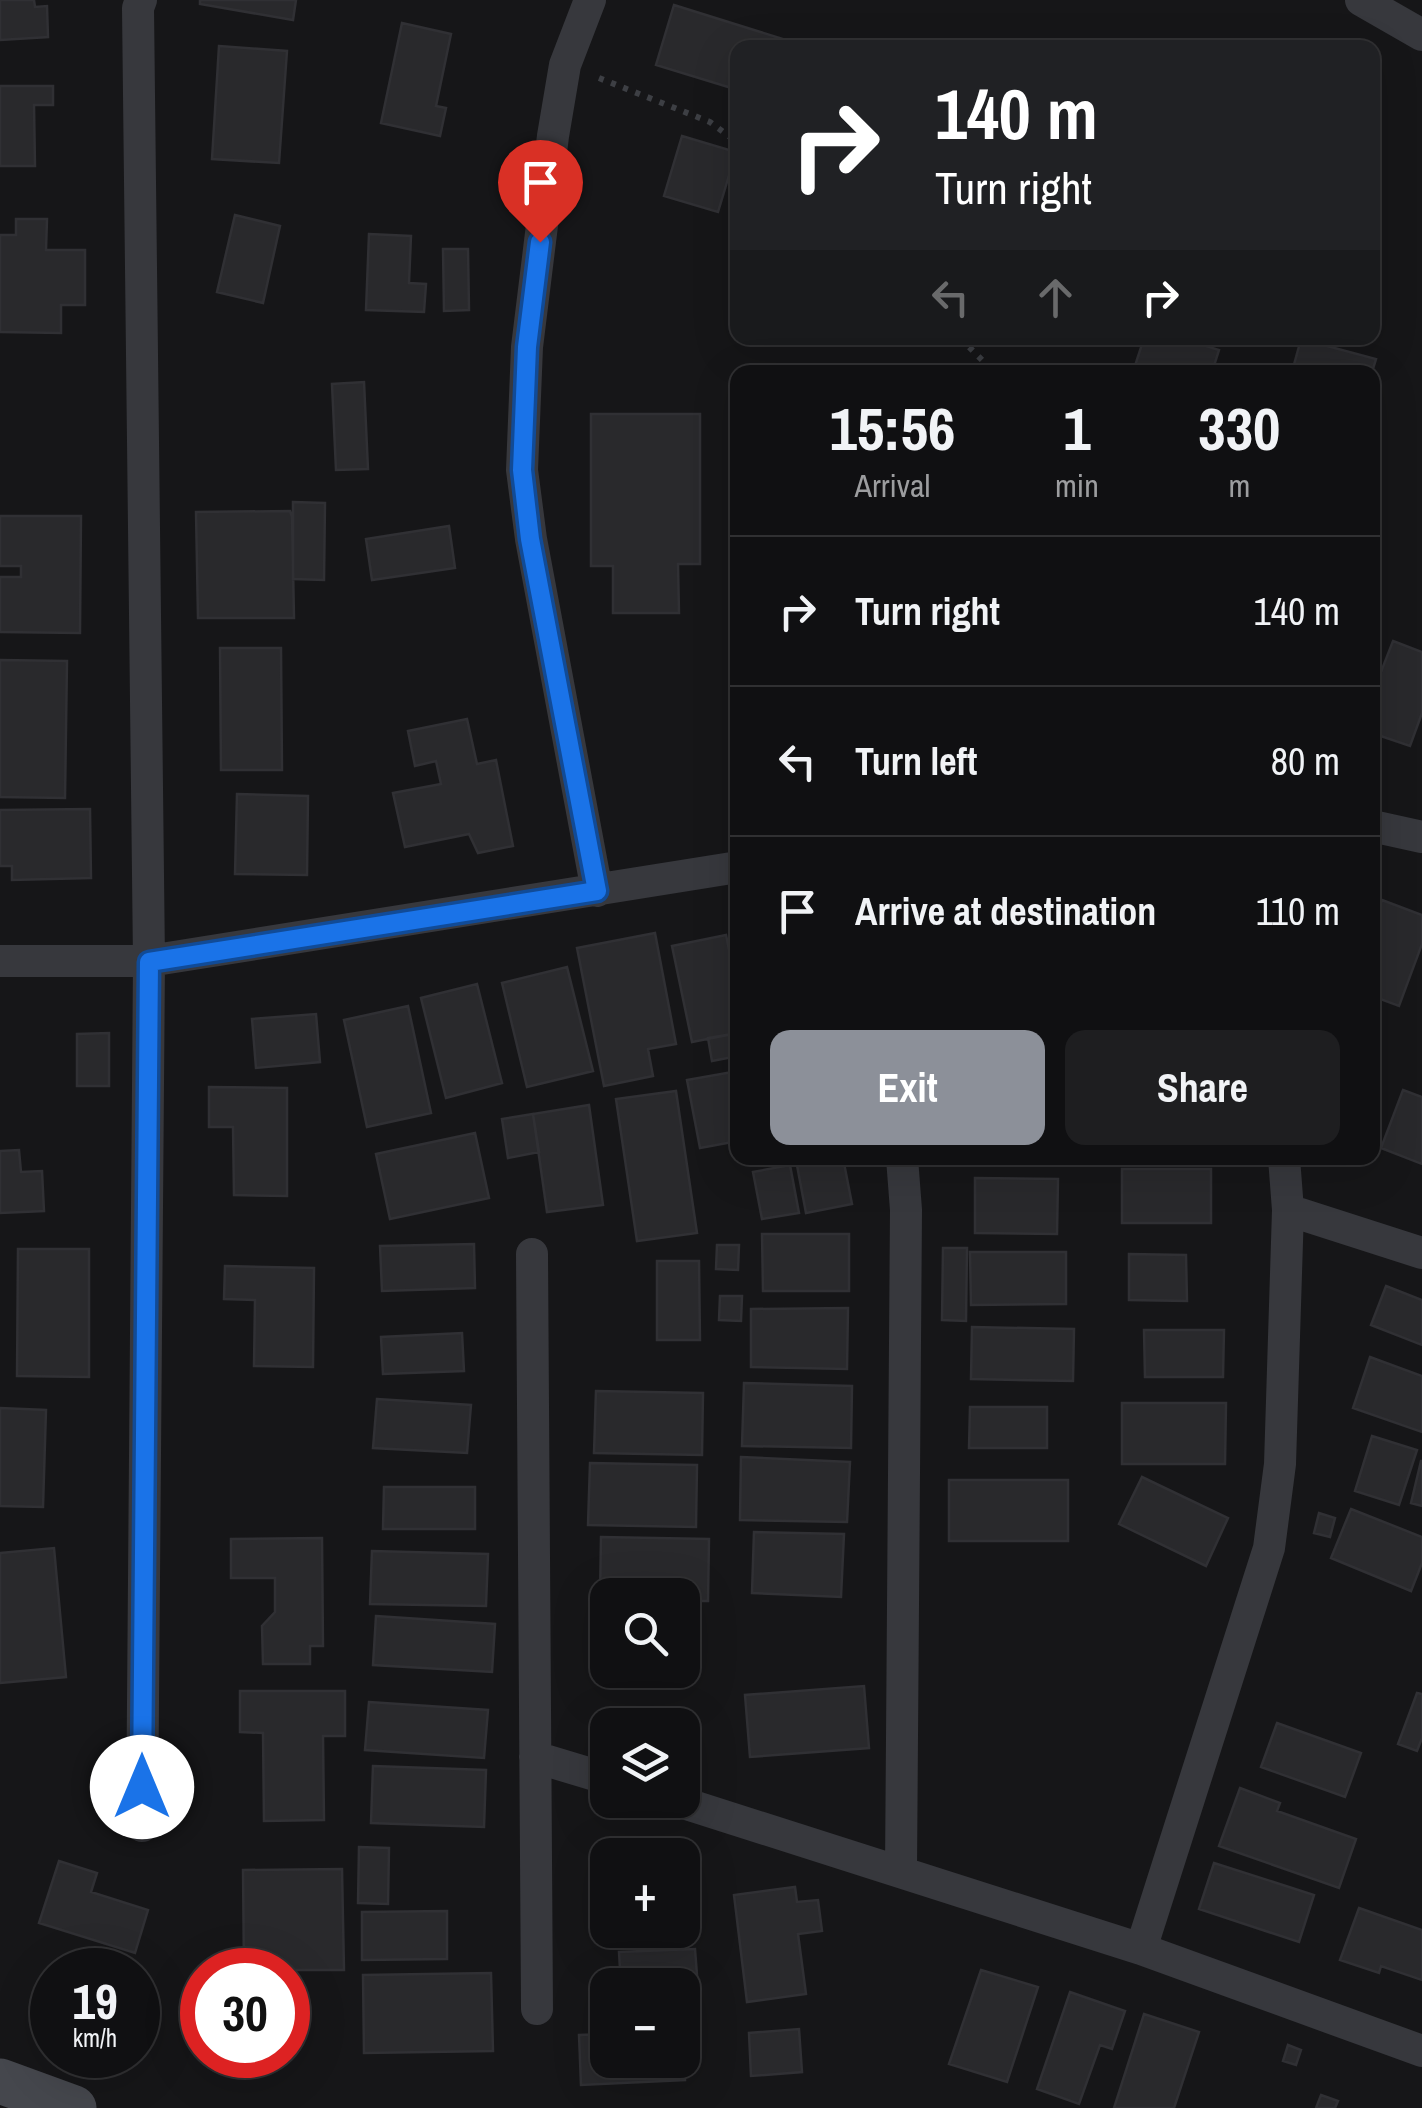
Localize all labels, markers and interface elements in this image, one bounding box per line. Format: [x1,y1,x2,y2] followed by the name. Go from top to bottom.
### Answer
[935,67,1098,161] text: 140 m
[770,80,900,210] icon: right
[498,140,583,243] pin
[513,155,568,210] icon: arrive
[935,157,1092,218] text: Turn right
[923,270,978,325] icon: left
[1028,270,1083,325] icon: ahead
[1133,270,1188,325] icon: right
[830,388,955,469] text: 15:56
[1063,388,1091,469] text: 1
[1198,388,1280,469] text: 330
[855,464,930,507] text: Arrival
[1055,464,1099,507] text: min
[1228,464,1250,507] text: m
[770,584,825,639] icon: right
[855,586,1000,637] text: Turn right
[1253,586,1340,637] text: 140 m
[770,734,825,789] icon: left
[855,736,977,787] text: Turn left
[1271,736,1340,787] text: 80 m
[770,884,825,939] icon: arrive
[855,886,1156,937] text: Arrive at destination
[1256,886,1340,937] text: 110 m
[770,1030,1045,1145] button: Exit
[1065,1030,1340,1145] button: Share
[590,1578,700,2078] map controls
[590,1578,700,1688] button: search
[590,1708,700,1818] button: layers
[90,1735,194,1839] position arrow
[590,1838,700,1948] button: +
[180,1948,310,2078] speed limit sign: 30
[72,1967,118,2035] text: 19
[590,1968,700,2078] button: −
[73,2021,117,2055] text: km/h

